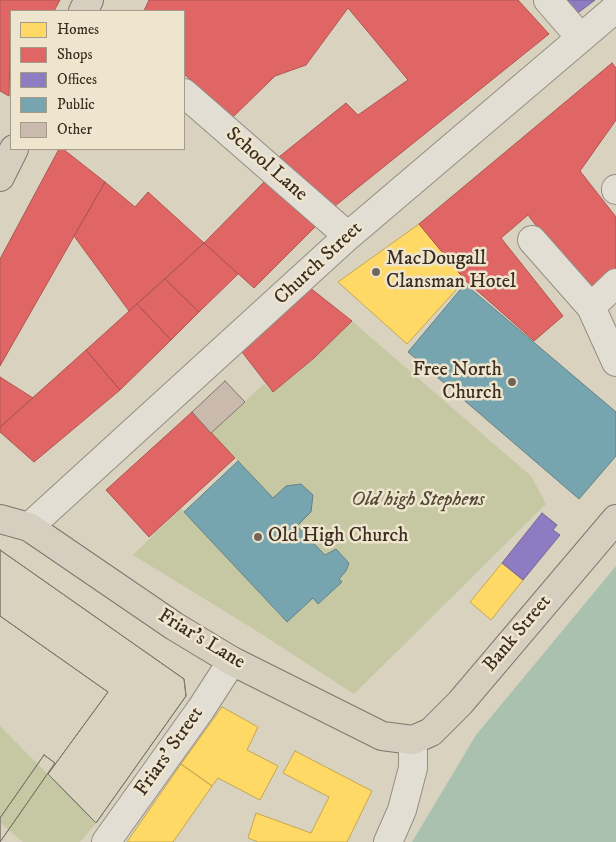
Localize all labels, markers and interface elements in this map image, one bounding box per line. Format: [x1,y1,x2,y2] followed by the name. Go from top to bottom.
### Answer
[10,10,185,150] legend
[57,20,99,39] text: Homes
[57,45,93,64] text: Shops
[57,70,97,89] text: Offices
[57,95,95,114] text: Public
[57,120,92,139] text: Other
[220,123,312,207] street label: School Lane
[270,217,368,311] street label: Church Street
[386,248,516,295] place label: MacDougall Clansman Hotel
[370,266,382,278] marker: MacDougall Clansman Hotel
[412,359,502,406] place label: Free North Church
[506,376,518,388] marker: Free North Church
[351,489,485,513] park label: Old high Stephens
[268,525,409,549] place label: Old High Church
[252,531,264,543] marker: Old High Church
[479,591,557,677] street label: Bank Street
[153,605,249,675] street label: Friar's Lane
[131,703,209,801] street label: Friars' Street

